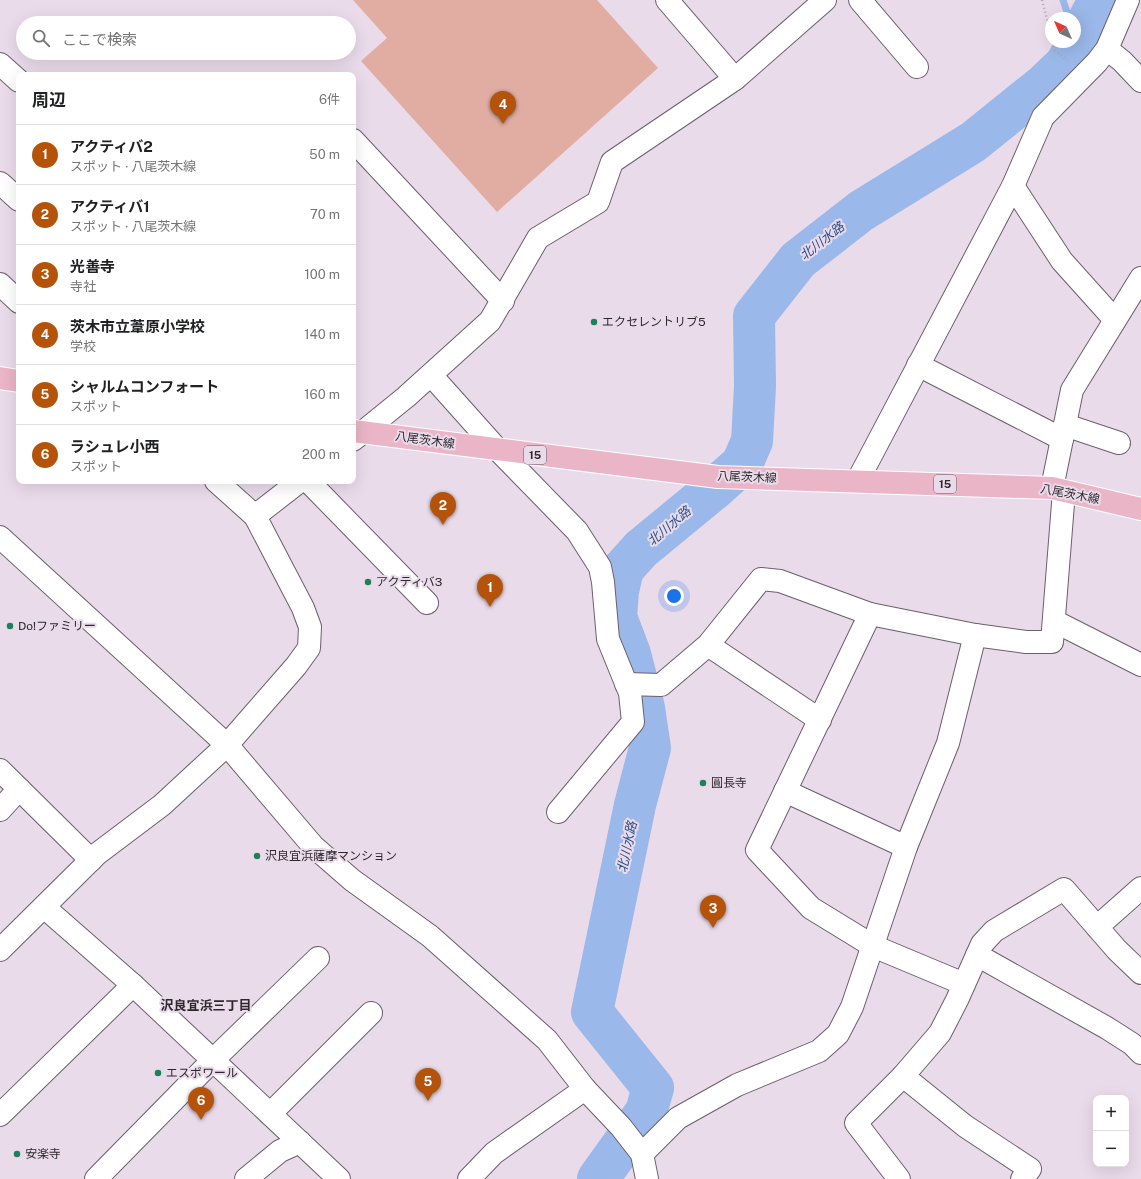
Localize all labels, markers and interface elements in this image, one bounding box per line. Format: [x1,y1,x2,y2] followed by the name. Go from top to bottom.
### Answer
[1045,12,1081,48] north arrow
[16,16,356,60] search box
[30,27,52,49] icon: search
[62,31,137,48] text: ここで検索
[32,90,66,110] text: 周辺
[490,91,516,124] pin: 4
[319,92,340,107] text: 6件
[70,138,153,155] text: アクティバ2
[42,147,48,162] text: 1
[309,147,340,162] text: 50 m
[70,159,196,174] text: スポット · 八尾茨木線
[70,198,150,215] text: アクティバ1
[41,207,49,222] text: 2
[310,207,340,222] text: 70 m
[797,218,848,263] water label: 北川水路
[70,219,196,234] text: スポット · 八尾茨木線
[70,258,115,275] text: 光善寺
[41,267,49,282] text: 3
[304,267,340,282] text: 100 m
[70,279,96,294] text: 寺社
[602,315,706,329] place label: エクセレントリブ5
[589,317,599,327] marker: エクセレントリブ5
[70,318,205,335] text: 茨木市立葦原小学校
[41,327,49,342] text: 4
[304,327,340,342] text: 140 m
[70,339,96,354] text: 学校
[70,378,219,395] text: シャルムコンフォート
[41,387,49,402] text: 5
[304,387,340,402] text: 160 m
[70,399,122,414] text: スポット
[394,429,456,451] street label: 八尾茨木線
[70,438,159,455] text: ラシュレ小西
[524,446,546,464] road number: 15
[41,447,49,462] text: 6
[302,447,340,462] text: 200 m
[70,459,122,474] text: スポット
[717,469,777,485] street label: 八尾茨木線
[934,475,956,493] road number: 15
[1039,481,1101,507] street label: 八尾茨木線
[430,492,456,525] pin: 2
[644,503,694,548] water label: 北川水路
[477,574,503,607] pin: 1
[376,575,442,589] place label: アクティバ3
[363,577,373,587] marker: アクティバ3
[664,586,684,606] your location
[18,619,96,633] place label: Do!ファミリー
[5,621,15,631] marker: Do!ファミリー
[711,776,747,790] place label: 圓長寺
[698,778,708,788] marker: 圓長寺
[614,819,640,874] water label: 北川水路
[265,849,397,863] place label: 沢良宜浜薩摩マンション
[252,851,262,861] marker: 沢良宜浜薩摩マンション
[700,895,726,928] pin: 3
[160,998,252,1013] district label: 沢良宜浜三丁目
[166,1066,238,1080] place label: エスポワール
[153,1068,163,1078] marker: エスポワール
[415,1068,441,1101] pin: 5
[188,1087,214,1120] pin: 6
[1093,1095,1129,1167] map controls
[1093,1095,1129,1131] button: +
[1093,1131,1129,1167] button: −
[25,1147,61,1161] place label: 安楽寺
[12,1149,22,1159] marker: 安楽寺

